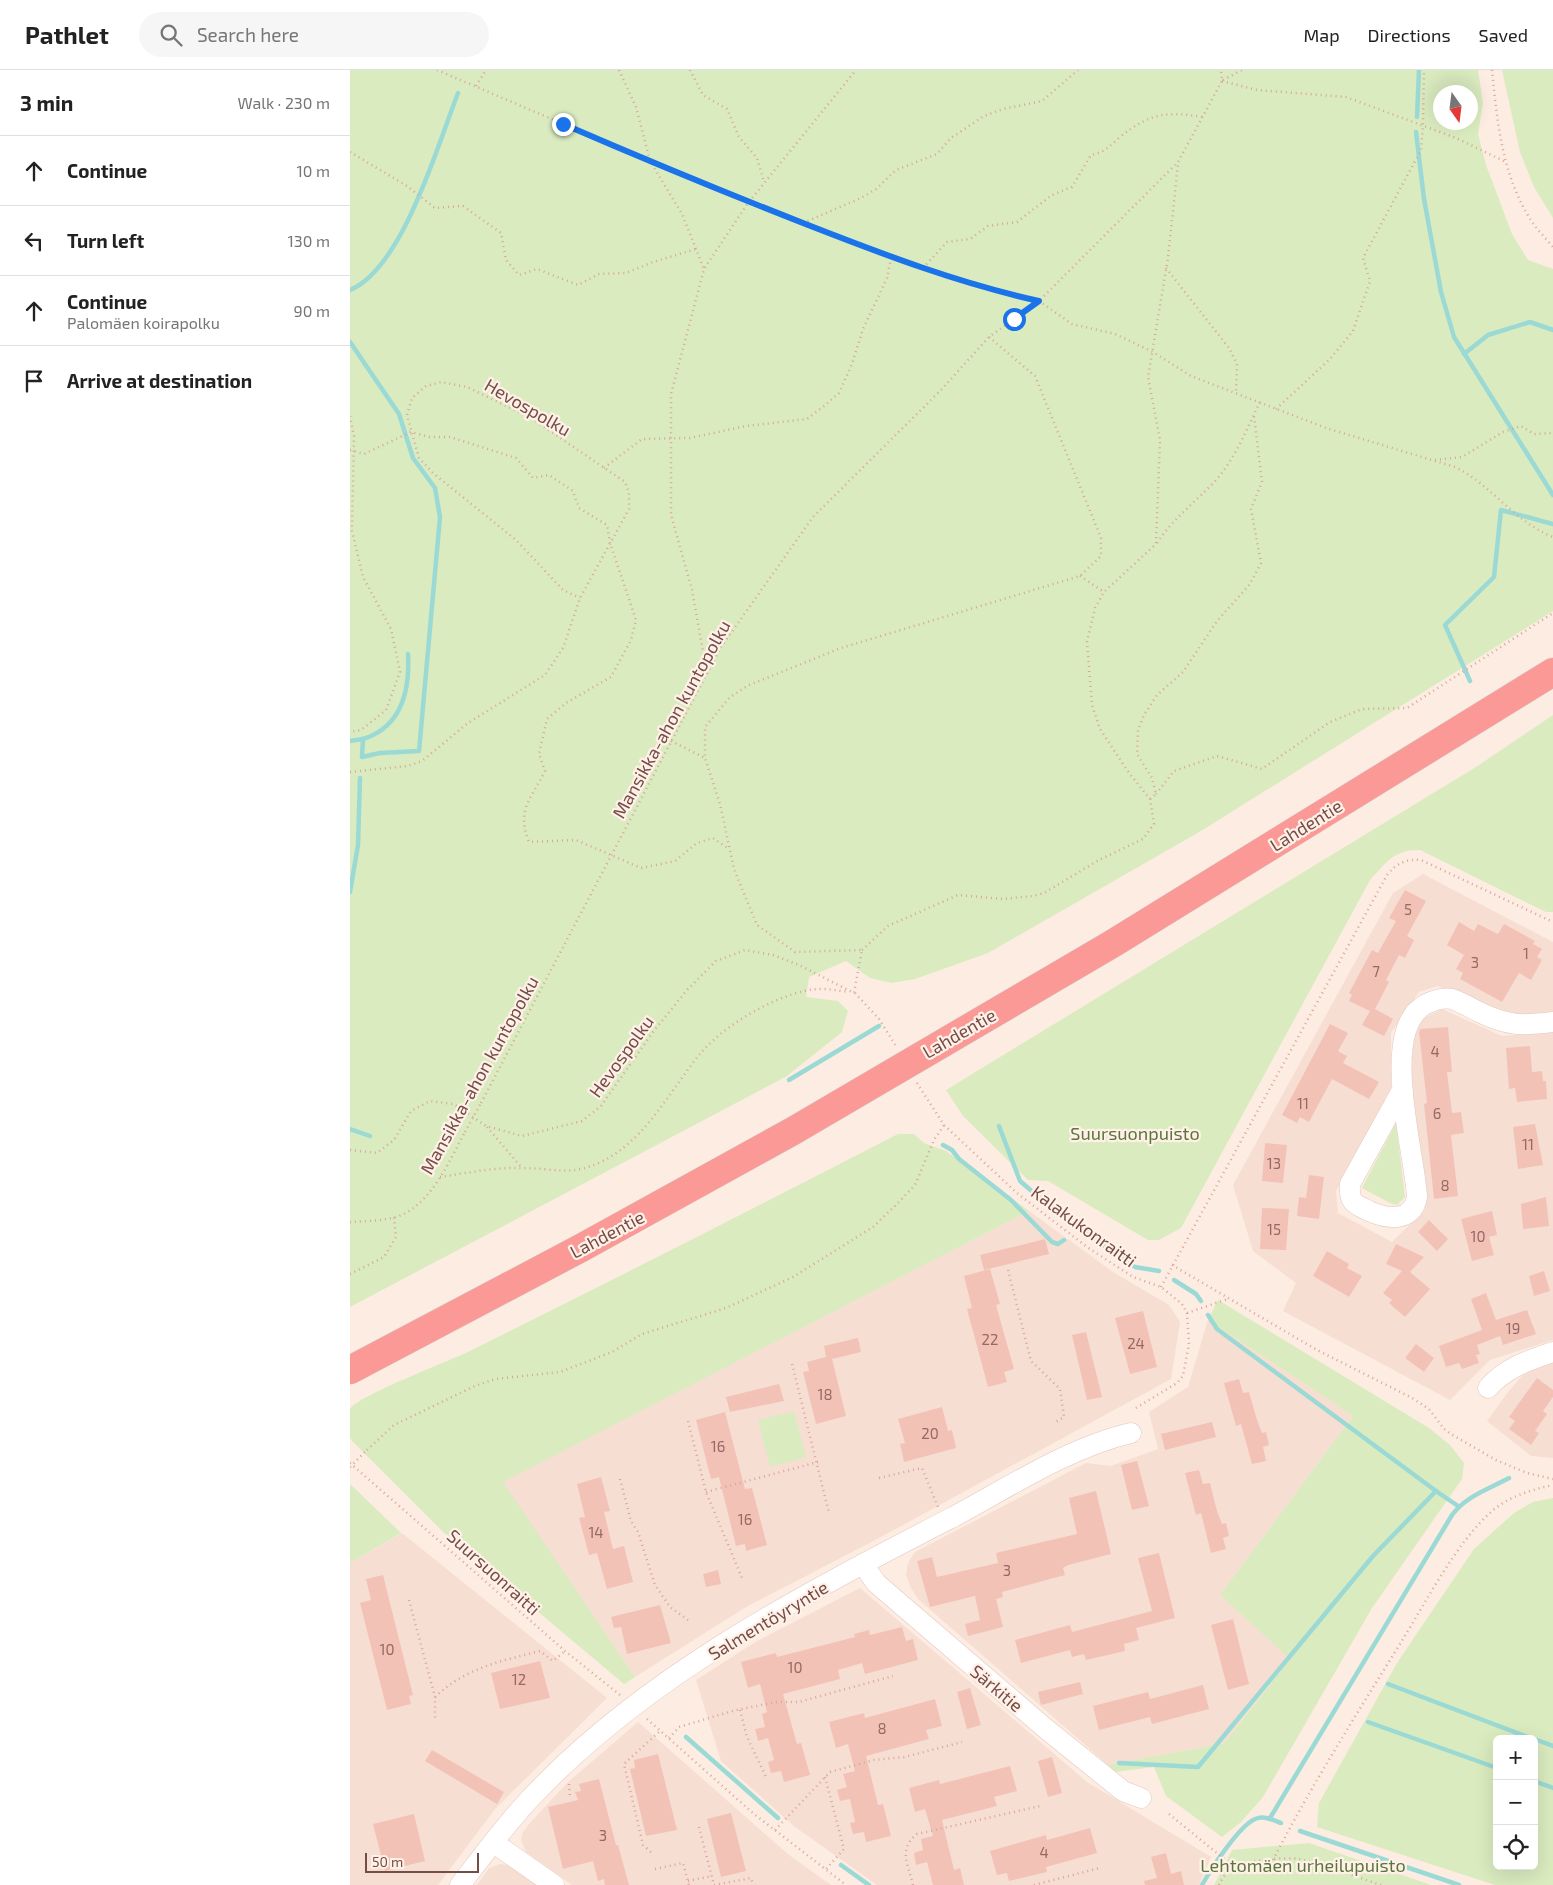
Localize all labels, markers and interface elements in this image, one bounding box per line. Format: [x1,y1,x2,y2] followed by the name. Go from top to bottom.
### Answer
[139,12,489,57] search box
[25,20,109,49] text: Pathlet
[157,21,185,49] icon: search
[197,23,299,46] text: Search here
[1303,24,1340,46] text: Map
[1368,24,1451,46] text: Directions
[1479,24,1528,46] text: Saved
[1433,85,1478,130] north arrow
[20,90,73,115] text: 3 min
[237,93,330,112] text: Walk · 230 m
[552,113,575,136] route end
[20,157,48,185] icon: ahead
[67,159,147,182] text: Continue
[296,161,330,180] text: 10 m
[20,227,48,255] icon: left
[67,229,144,252] text: Turn left
[288,231,330,250] text: 130 m
[67,290,147,313] text: Continue
[20,297,48,325] icon: ahead
[294,301,330,320] text: 90 m
[1003,308,1026,331] route start
[67,313,220,332] text: Palomäen koirapolku
[20,367,48,395] icon: arrive
[67,369,252,392] text: Arrive at destination
[481,374,575,440] street label: Hevospolku
[607,616,735,822] street label: Mansikka-ahon kuntopolku
[1266,794,1346,856] street label: Lahdentie
[1404,900,1412,918] house number: 5
[1523,944,1529,962] house number: 1
[1471,953,1479,971] house number: 3
[1372,962,1380,980] house number: 7
[415,972,543,1178] street label: Mansikka-ahon kuntopolku
[918,1003,1000,1063] street label: Lahdentie
[584,1011,658,1101] street label: Hevospolku
[1430,1042,1440,1060] house number: 4
[1297,1094,1309,1112] house number: 11
[1433,1104,1441,1122] house number: 6
[1070,1122,1200,1144] park label: Suursuonpuisto
[1522,1135,1534,1153] house number: 11
[1267,1154,1281,1172] house number: 13
[1440,1176,1450,1194] house number: 8
[1027,1181,1141,1271] street label: Kalakukonraitti
[566,1205,648,1263] street label: Lahdentie
[1267,1220,1281,1238] house number: 15
[1470,1227,1486,1245] house number: 10
[1506,1319,1520,1337] house number: 19
[982,1330,998,1348] house number: 22
[1127,1334,1145,1352] house number: 24
[817,1385,833,1403] house number: 18
[921,1424,939,1442] house number: 20
[711,1437,725,1455] house number: 16
[738,1510,752,1528] house number: 16
[588,1523,604,1541] house number: 14
[443,1524,545,1620] street label: Suursuonraitti
[1003,1561,1011,1579] house number: 3
[704,1576,832,1664] street label: Salmentöyryntie
[379,1640,395,1658] house number: 10
[787,1658,803,1676] house number: 10
[966,1660,1028,1716] street label: Särkitie
[512,1670,526,1688] house number: 12
[877,1719,887,1737] house number: 8
[1493,1735,1538,1870] map controls
[1493,1735,1538,1780] button: +
[1493,1780,1538,1825] button: −
[1493,1825,1538,1870] button: locate
[599,1826,607,1844] house number: 3
[1039,1843,1049,1861] house number: 4
[365,1850,479,1873] scale bar
[372,1853,403,1870] text: 50 m
[1200,1854,1406,1876] park label: Lehtomäen urheilupuisto

